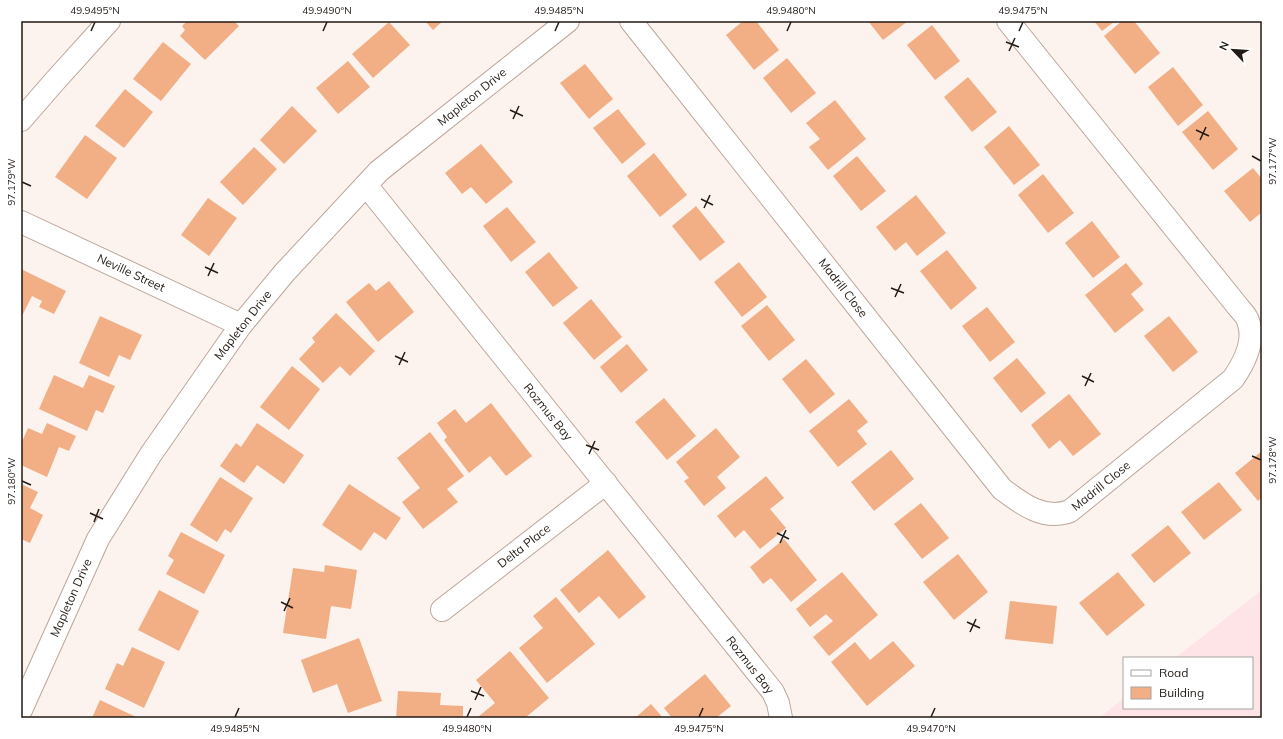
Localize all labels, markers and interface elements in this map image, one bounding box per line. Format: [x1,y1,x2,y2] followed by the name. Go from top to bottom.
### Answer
[70,4,120,17] text: 49.9495°N
[302,4,352,17] text: 49.9490°N
[534,4,584,17] text: 49.9485°N
[766,4,816,17] text: 49.9480°N
[998,4,1048,17] text: 49.9475°N
[1213,30,1253,70] north arrow
[1216,39,1232,52] text: N
[434,64,509,129] street label: Mapleton Drive
[1266,137,1279,185] text: 97.177°W
[5,158,18,206] text: 97.179°W
[95,250,168,295] street label: Neville Street
[816,255,871,320] street label: Madrill Close
[211,287,274,362] street label: Mapleton Drive
[521,380,576,444] street label: Rozmus Bay
[1266,436,1279,484] text: 97.178°W
[5,457,18,505] text: 97.180°W
[1068,457,1133,514] street label: Madrill Close
[494,520,553,571] street label: Delta Place
[47,556,95,639] street label: Mapleton Drive
[723,633,778,697] street label: Rozmus Bay
[1123,657,1253,709] legend
[1159,665,1188,680] text: Road
[1159,685,1204,700] text: Building
[210,722,260,735] text: 49.9485°N
[442,722,492,735] text: 49.9480°N
[674,722,724,735] text: 49.9475°N
[906,722,956,735] text: 49.9470°N

